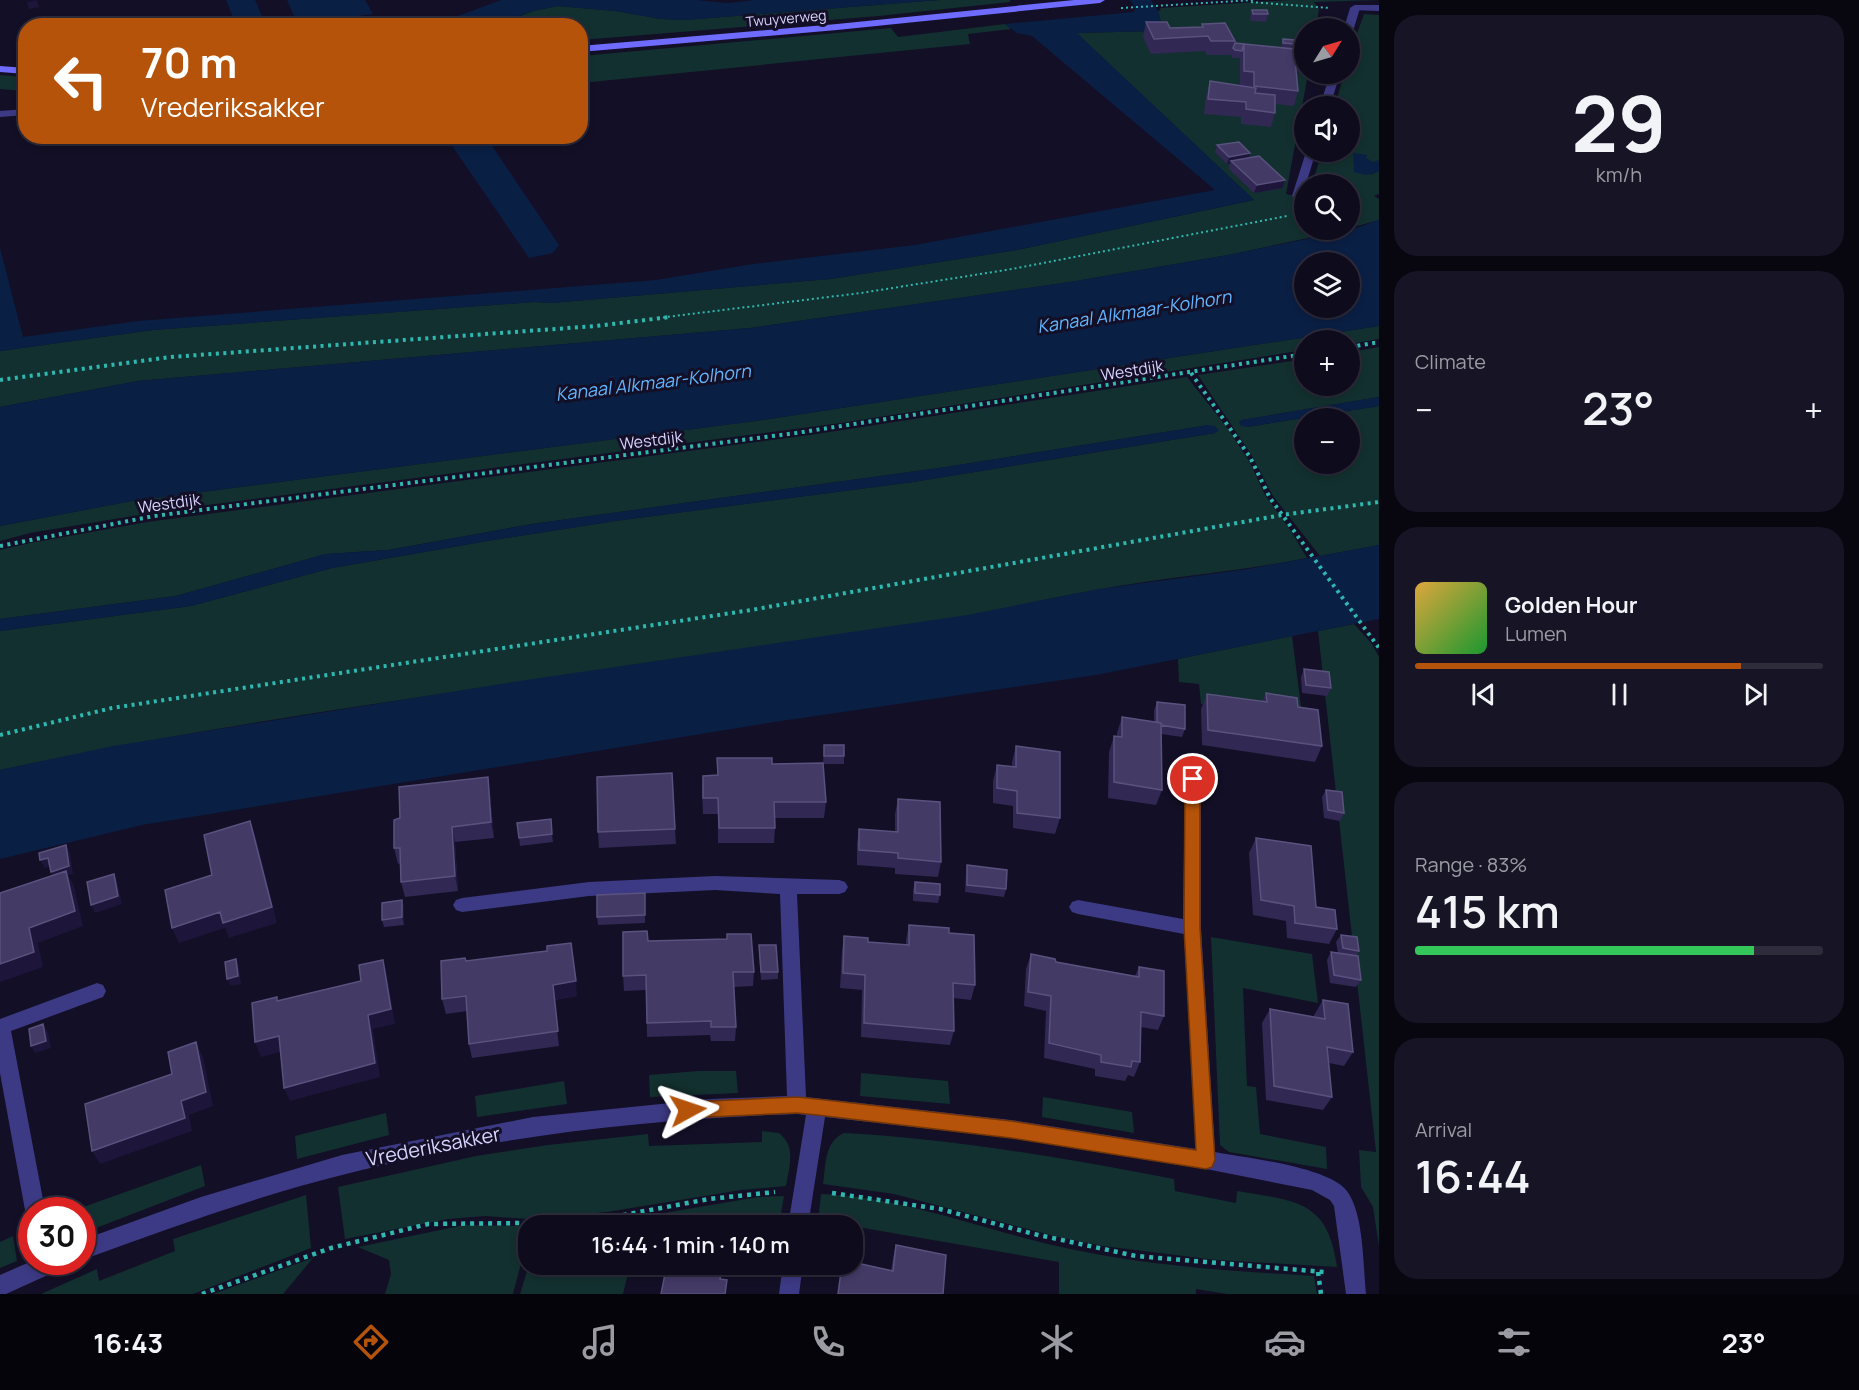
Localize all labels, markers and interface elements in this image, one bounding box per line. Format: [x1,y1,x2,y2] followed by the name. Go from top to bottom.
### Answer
[745,5,827,31] street label: Twuyverweg
[1294,18,1360,84] north arrow
[1294,18,1360,474] map controls
[141,33,237,91] text: 70 m
[42,42,120,120] icon: left
[1572,69,1666,175] text: 29
[141,88,325,125] text: Vrederiksakker
[1294,96,1360,162] button: sound
[1596,161,1642,188] text: km/h
[1294,174,1360,240] button: search
[1294,252,1360,318] button: layers
[1035,284,1234,338] water label: Kanaal Alkmaar-Kolhorn
[1294,330,1360,396] button: +
[1415,348,1486,375] text: Climate
[1099,354,1166,386] street label: Westdijk
[554,358,753,406] water label: Kanaal Alkmaar-Kolhorn
[1582,377,1655,439] text: 23°
[1415,387,1433,432] text: −
[1804,387,1823,432] text: +
[1294,408,1360,474] button: −
[618,425,685,455] street label: Westdijk
[136,488,203,518] street label: Westdijk
[1505,590,1638,620] text: Golden Hour
[1505,620,1567,647] text: Lumen
[1467,678,1500,711] icon: previous
[1603,678,1636,711] icon: pause
[1739,678,1772,711] icon: next
[1167,753,1218,804] pin
[1176,762,1209,795] icon: arrive
[1415,851,1527,878] text: Range · 83%
[1415,880,1560,942] text: 415 km
[656,1078,720,1142] position arrow
[1415,1116,1472,1143] text: Arrival
[364,1120,502,1172] street label: Vrederiksakker
[1415,1145,1531,1207] text: 16:44
[18,1197,96,1275] speed limit sign: 30
[591,1230,790,1260] text: 16:44 · 1 min · 140 m
[350,1321,392,1363] icon: directions
[579,1321,621,1363] icon: music
[807,1321,849,1363] icon: phone
[1036,1321,1078,1363] icon: climate
[1264,1321,1306,1363] icon: car
[1493,1321,1535,1363] icon: filters
[93,1324,163,1361] text: 16:43
[1722,1324,1766,1361] text: 23°

